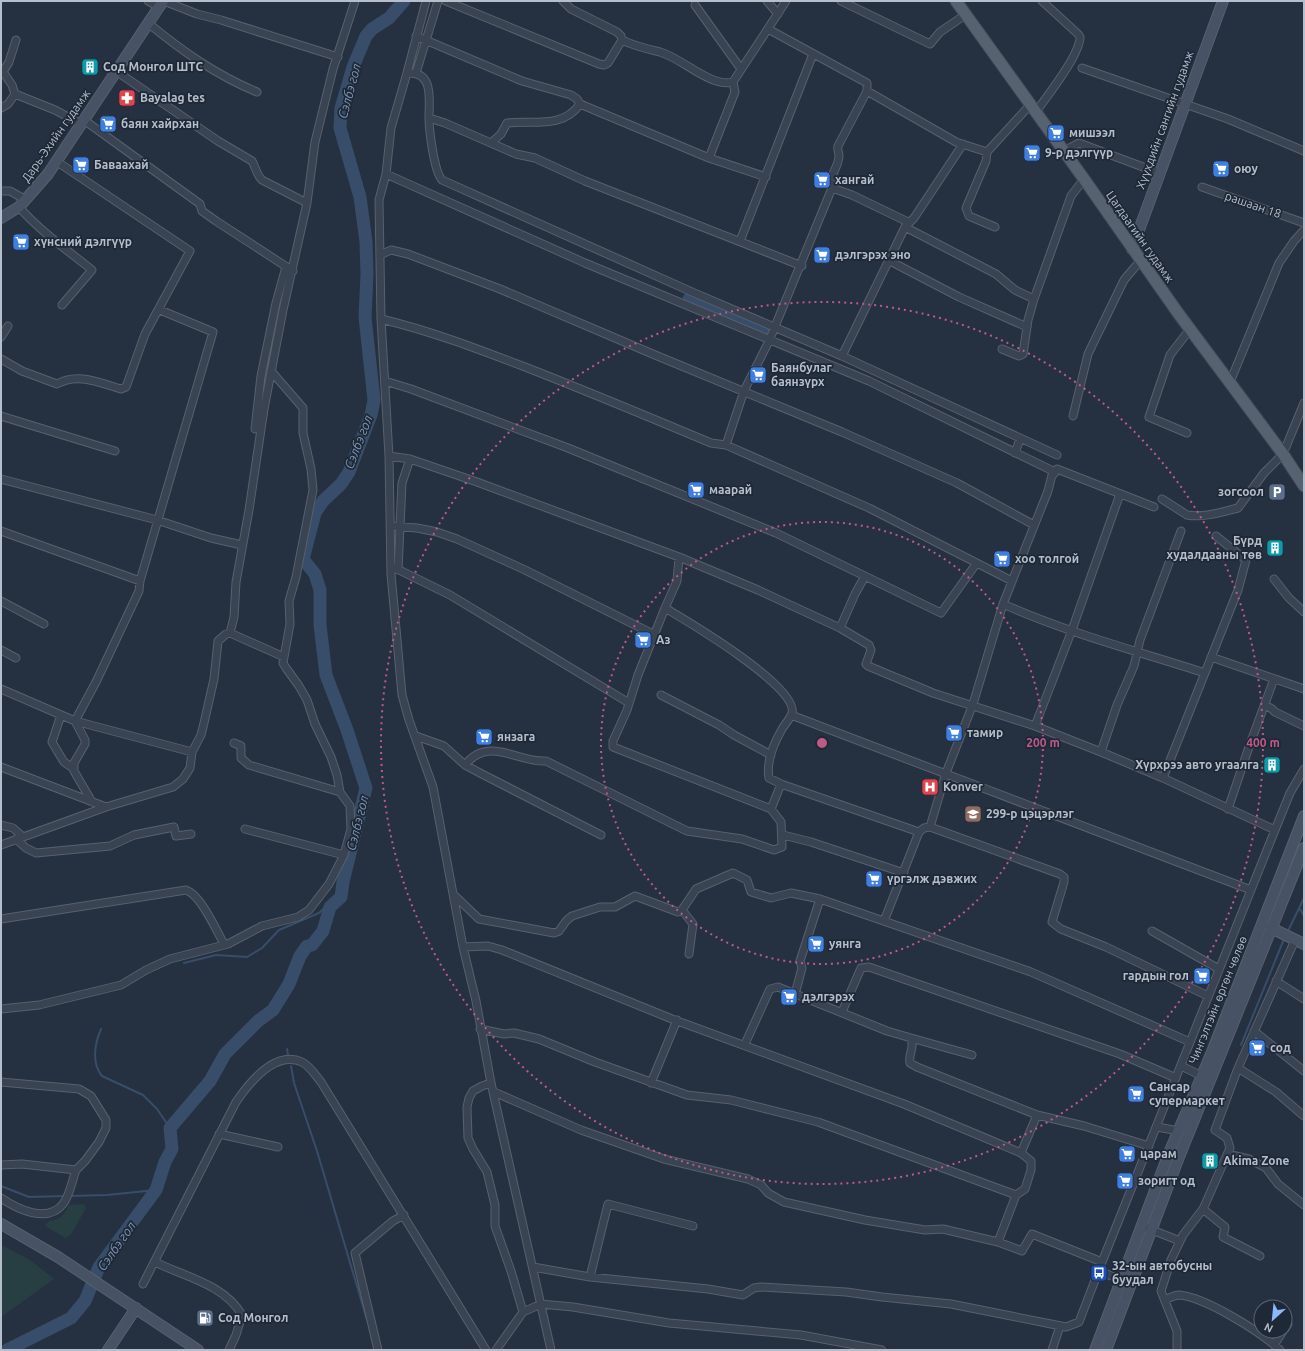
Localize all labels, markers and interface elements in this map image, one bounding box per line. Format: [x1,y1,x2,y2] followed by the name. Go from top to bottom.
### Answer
[1133,49,1196,191] street label: Хүүхдийн сангийн гудамж
[80,57,100,77] building icon: Сод Монгол ШТС
[103,60,204,73] place label: Сод Монгол ШТС
[335,62,363,120] water label: Сэлбэ гол
[19,87,93,185] street label: Дарь-Эхийн гудамж
[117,88,137,108] pharmacy icon: Bayalag tes
[140,91,205,104] place label: Bayalag tes
[98,114,118,134] supermarket icon: баян хайрхан
[121,117,199,130] place label: баян хайрхан
[1046,123,1066,143] supermarket icon: мишээл
[1069,126,1115,139] place label: мишээл
[1022,143,1042,163] supermarket icon: 9-р дэлгүүр
[1045,146,1113,159] place label: 9-р дэлгүүр
[71,155,91,175] supermarket icon: Баваахай
[94,158,149,171] place label: Баваахай
[1211,159,1231,179] supermarket icon: оюу
[1234,162,1258,175] place label: оюу
[812,170,832,190] supermarket icon: хангай
[835,173,874,186] place label: хангай
[1104,188,1177,285] street label: Цагдаагийн гудамж
[1223,189,1283,220] street label: рашаан 18
[11,232,31,252] supermarket icon: хүнсний дэлгүүр
[34,235,132,248] place label: хүнсний дэлгүүр
[812,245,832,265] supermarket icon: дэлгэрэх эно
[835,248,911,261] place label: дэлгэрэх эно
[771,361,832,388] place label: Баянбулаг баянзүрх
[748,365,768,385] supermarket icon: Баянбулаг баянзүрх
[341,413,375,471] water label: Сэлбэ гол
[686,480,706,500] supermarket icon: маарай
[1267,482,1287,502] parking icon: зогсоол
[709,483,752,496] place label: маарай
[1218,485,1264,498] place label: зогсоол
[1167,534,1262,561] place label: Бүрд худалдааны төв
[1265,538,1285,558] building icon: Бүрд худалдааны төв
[992,549,1012,569] supermarket icon: хоо толгой
[1015,552,1079,565] place label: хоо толгой
[633,630,653,650] supermarket icon: Аз
[656,633,670,646] place label: Аз
[944,723,964,743] supermarket icon: тамир
[967,726,1003,739] place label: тамир
[474,727,494,747] supermarket icon: янзага
[497,730,535,743] place label: янзага
[815,736,829,750] centre of rings
[1026,736,1060,749] text: 200 m
[1246,736,1280,749] text: 400 m
[1262,755,1282,775] building icon: Хүрхрээ авто угаалга
[1135,758,1259,771] place label: Хүрхрээ авто угаалга
[920,777,940,797] hospital icon: Konver
[943,780,983,793] place label: Konver
[343,794,371,852] water label: Сэлбэ гол
[963,804,983,824] school or university icon: 299-р цэцэрлэг
[986,807,1074,820] place label: 299-р цэцэрлэг
[864,869,884,889] supermarket icon: үргэлж дэвжих
[887,872,977,885] place label: үргэлж дэвжих
[806,934,826,954] supermarket icon: уянга
[1186,934,1249,1066] street label: Чингэлтэйн өргөн чөлөө
[829,937,861,950] place label: уянга
[1192,966,1212,986] supermarket icon: гардын гол
[1123,969,1189,982] place label: гардын гол
[779,987,799,1007] supermarket icon: дэлгэрэх
[802,990,855,1003] place label: дэлгэрэх
[1247,1038,1267,1058] supermarket icon: сод
[1270,1041,1291,1054] place label: сод
[1149,1080,1225,1107] place label: Сансар супермаркет
[1126,1084,1146,1104] supermarket icon: Сансар супермаркет
[1117,1144,1137,1164] supermarket icon: царам
[1140,1147,1177,1160] place label: царам
[1200,1151,1220,1171] building icon: Akima Zone
[1223,1154,1290,1167] place label: Akima Zone
[1115,1171,1135,1191] supermarket icon: зоригт од
[1138,1174,1195,1187] place label: зоригт од
[94,1219,138,1273] water label: Сэлбэ гол
[1112,1259,1212,1286] place label: 32-ын автобусны буудал
[1089,1263,1109,1283] bus stop icon: 32-ын автобусны буудал
[1253,1299,1293,1339] north arrow
[195,1308,215,1328] fuel station icon: Сод Монгол
[218,1311,288,1324] place label: Сод Монгол
[1262,1321,1275,1335] text: N

